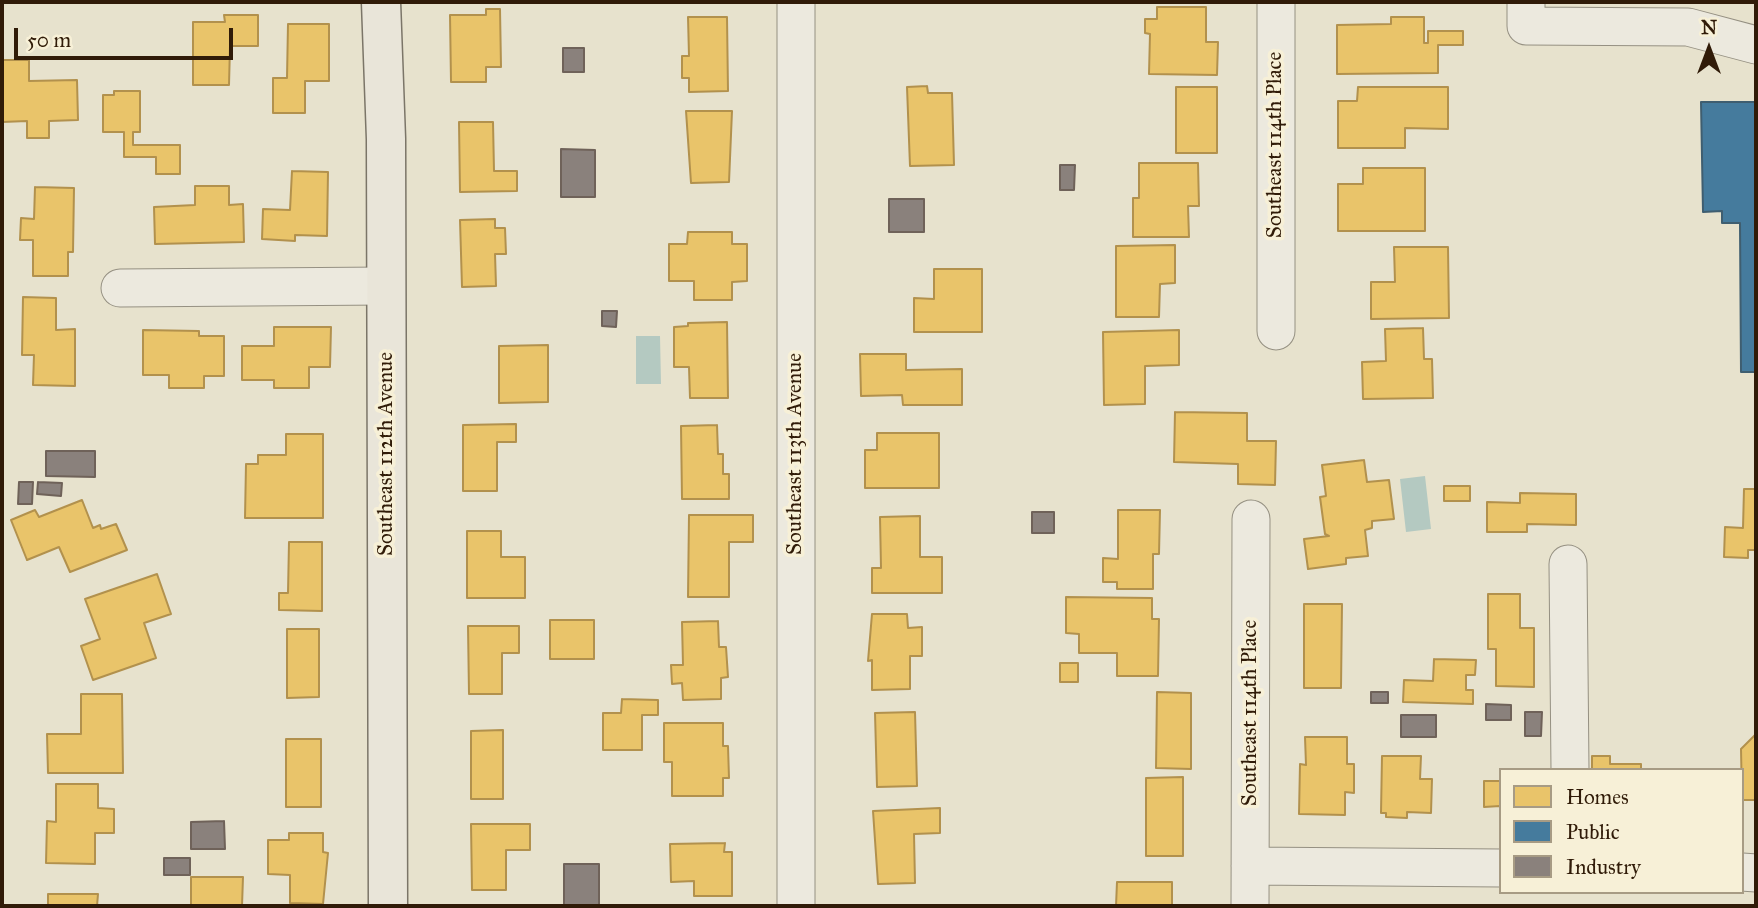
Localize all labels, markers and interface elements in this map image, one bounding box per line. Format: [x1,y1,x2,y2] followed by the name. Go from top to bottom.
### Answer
[18,14,236,58] scale bar
[1674,14,1744,84] north arrow
[1701,16,1717,39] text: N
[27,27,71,53] text: 50 m
[1263,52,1289,238] street label: Southeast 114th Place
[374,352,400,556] street label: Southeast 112th Avenue
[783,353,809,555] street label: Southeast 113th Avenue
[1238,620,1264,806] street label: Southeast 114th Place
[1499,768,1744,894] legend
[1566,784,1629,810] text: Homes
[1566,819,1620,845] text: Public
[1566,854,1641,880] text: Industry

